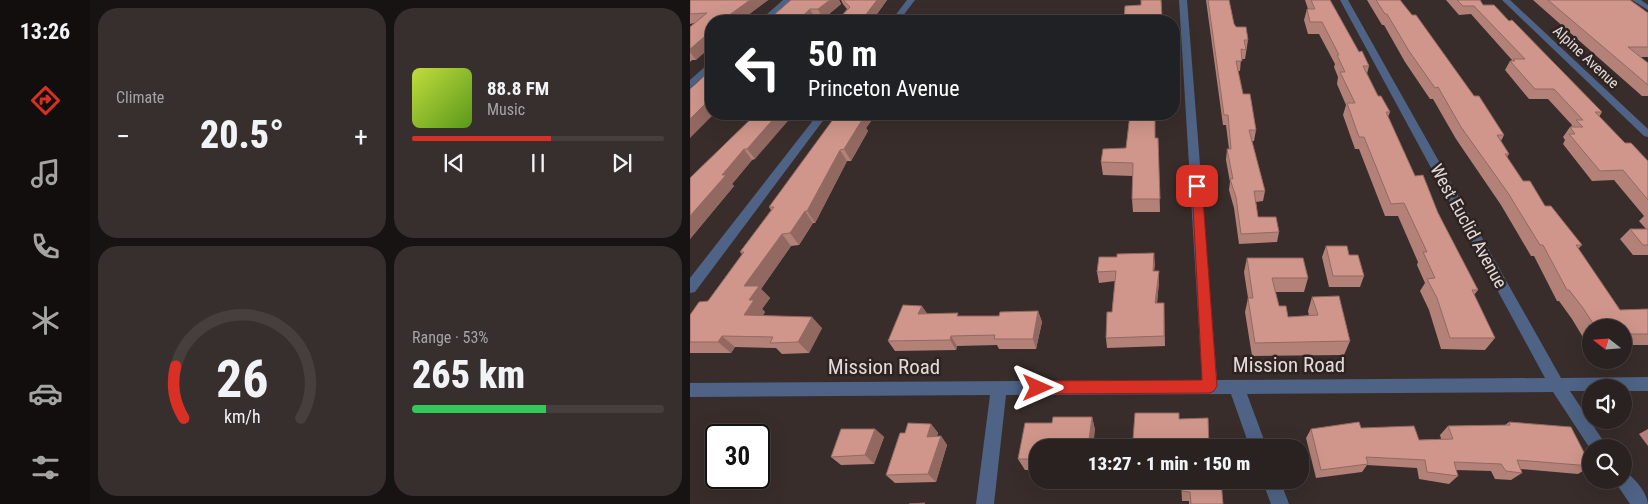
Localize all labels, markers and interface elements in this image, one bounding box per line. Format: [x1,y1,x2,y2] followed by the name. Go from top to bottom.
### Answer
[20,19,70,44] text: 13:26
[1549,22,1623,92] street label: Alpine Avenue
[808,34,877,75] text: 50 m
[725,35,790,100] icon: left
[808,76,959,101] text: Princeton Avenue
[487,77,549,100] text: 88.8 FM
[28,83,63,118] icon: directions
[116,88,164,107] text: Climate
[487,100,525,119] text: Music
[200,113,284,157] text: 20.5°
[116,120,130,153] text: −
[354,120,368,153] text: +
[440,149,468,177] icon: previous
[524,149,552,177] icon: pause
[608,149,636,177] icon: next
[28,156,63,191] icon: music
[1426,160,1512,292] street label: West Euclid Avenue
[1176,165,1218,207] pin
[1183,172,1211,200] icon: arrive
[28,229,63,264] icon: phone
[28,303,63,338] icon: climate
[1582,319,1632,369] north arrow
[1582,319,1632,489] map controls
[412,328,488,347] text: Range · 53%
[216,349,268,410] text: 26
[412,353,525,397] text: 265 km
[1233,353,1345,377] street label: Mission Road
[828,355,940,379] street label: Mission Road
[1011,361,1063,413] position arrow
[28,376,63,411] icon: car
[1582,379,1632,429] button: sound
[224,406,260,427] text: km/h
[705,424,770,489] speed limit sign: 30
[1582,439,1632,489] button: search
[28,450,63,485] icon: filters
[1088,452,1250,475] text: 13:27 · 1 min · 150 m

